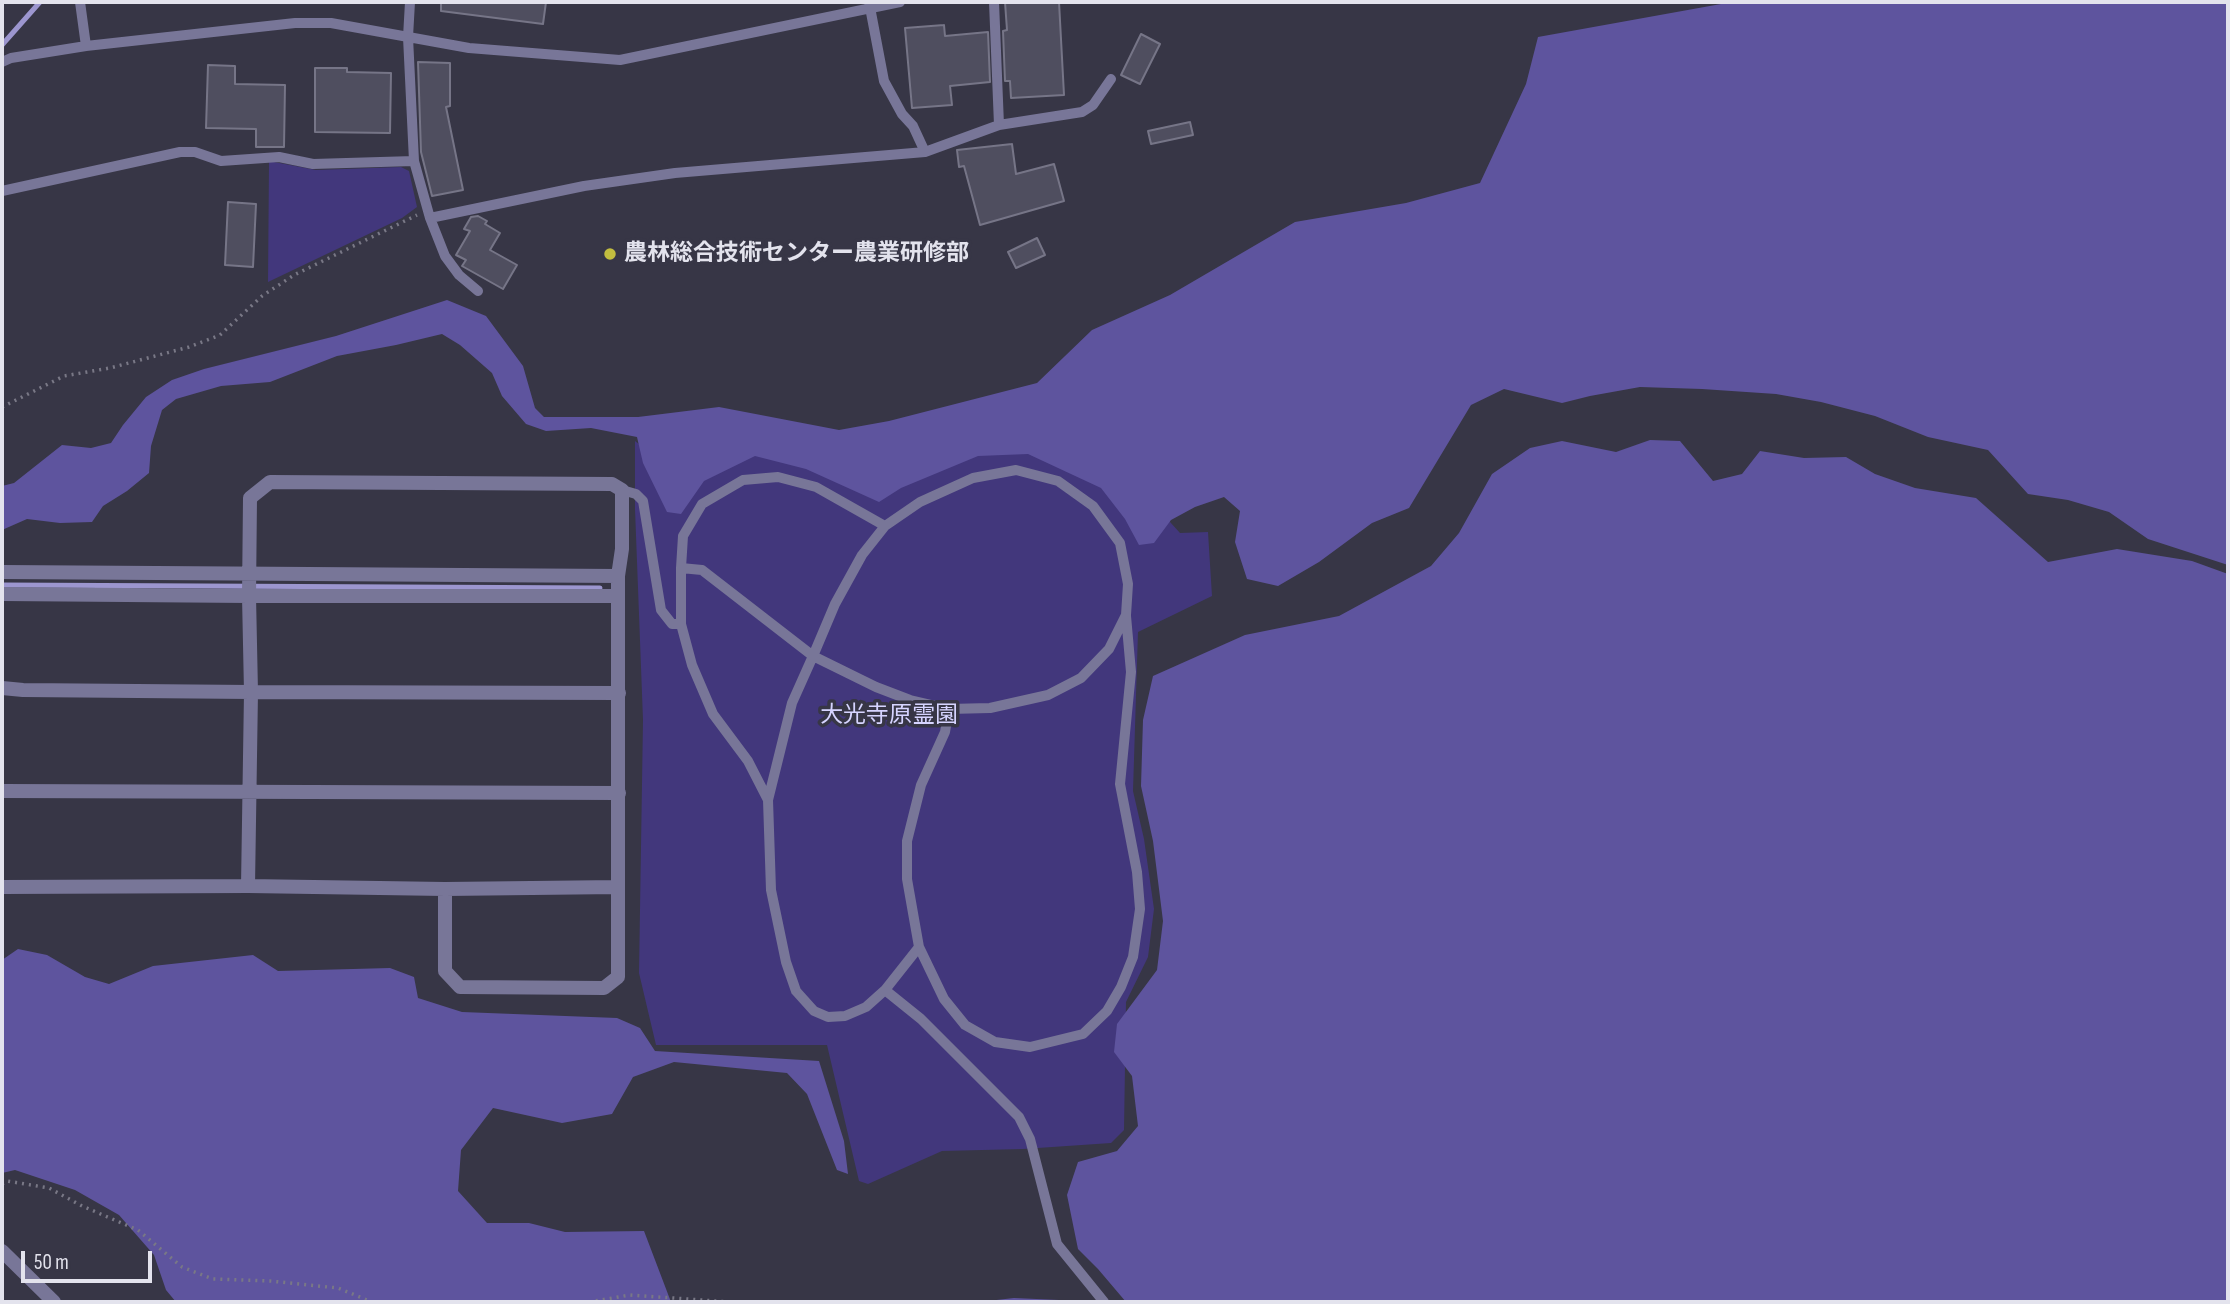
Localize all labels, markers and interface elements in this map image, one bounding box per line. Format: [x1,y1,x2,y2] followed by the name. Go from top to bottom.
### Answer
[624,240,969,268] place label: 農林総合技術センター農業研修部
[602,246,618,262] marker: 農林総合技術センター農業研修部
[820,702,958,730] park label: 大光寺原霊園
[24,1238,156,1282] scale bar
[34,1250,69,1275] text: 50 m

